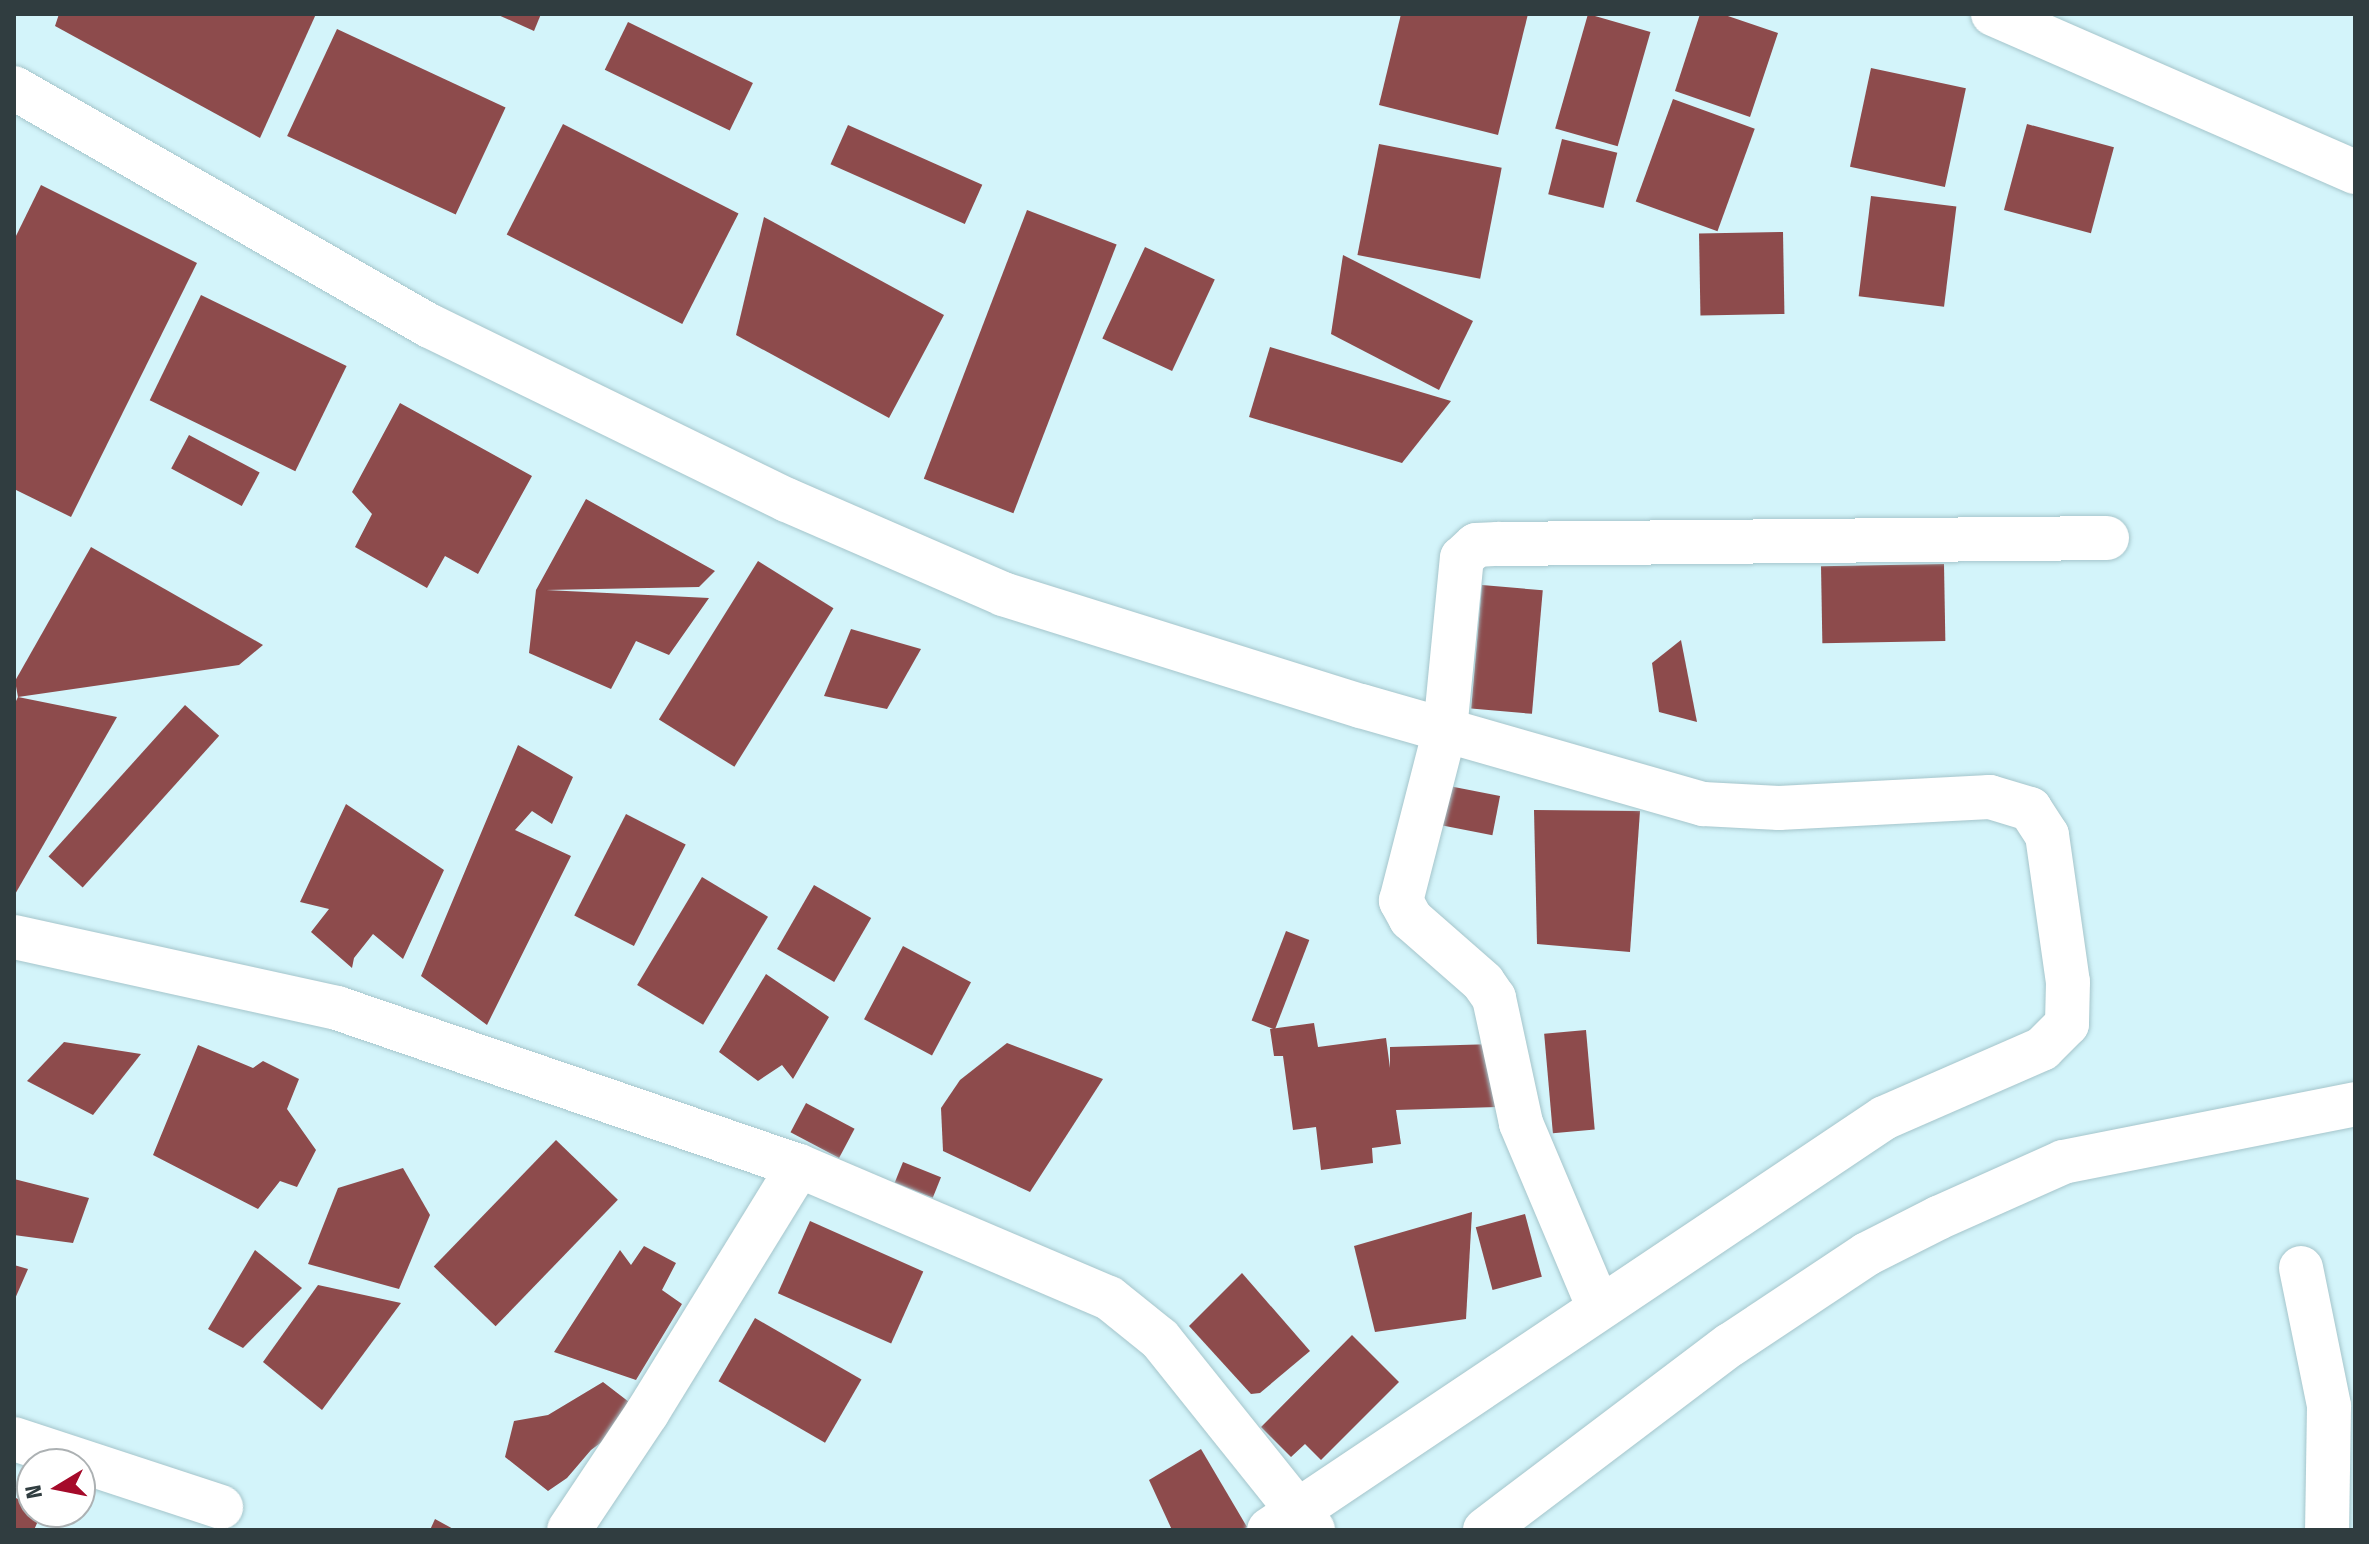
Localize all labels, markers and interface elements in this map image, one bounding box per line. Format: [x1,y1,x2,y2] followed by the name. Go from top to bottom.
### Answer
[16,1448,96,1528] north arrow
[19,1483,48,1501] text: N

